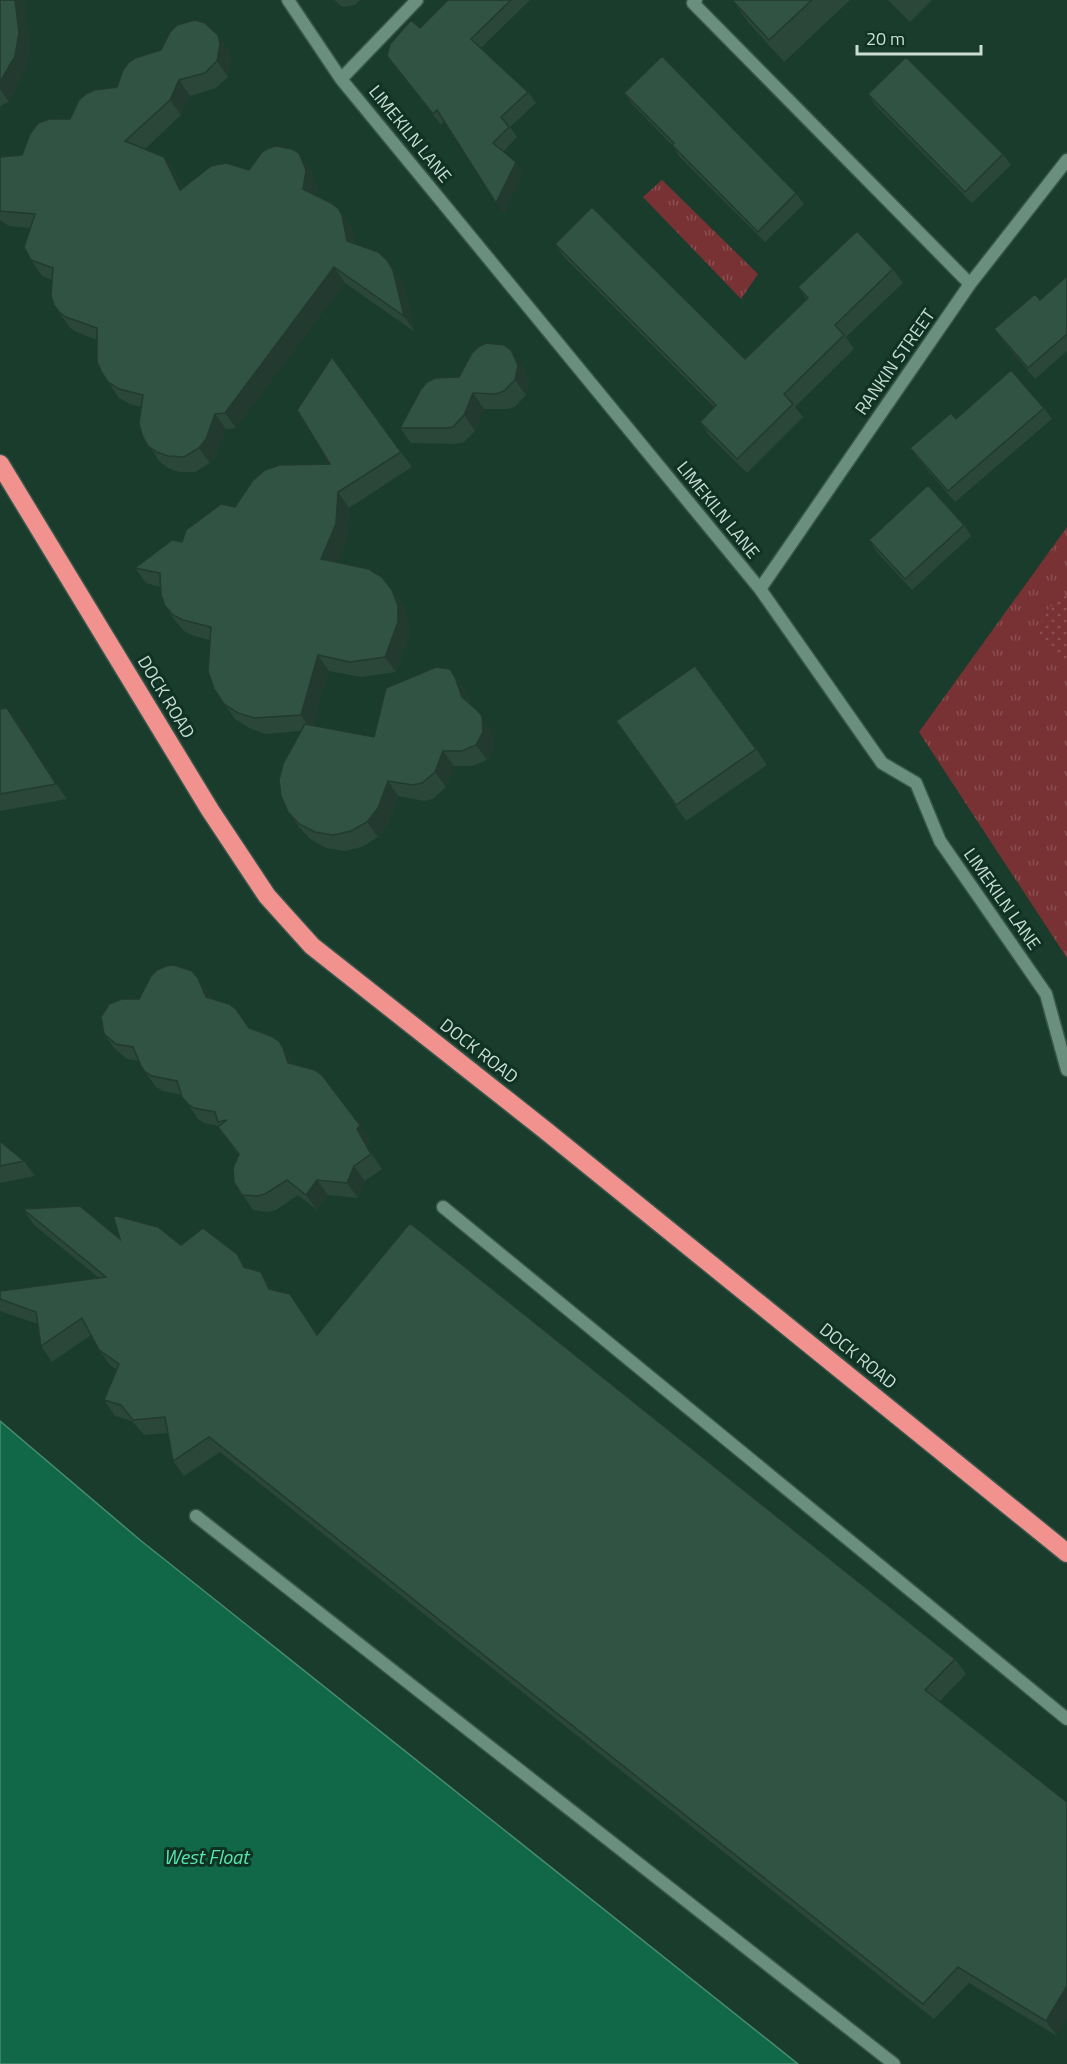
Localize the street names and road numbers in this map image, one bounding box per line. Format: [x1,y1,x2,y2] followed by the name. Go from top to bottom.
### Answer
[362,79,458,188] street label: LIMEKILN LANE
[848,303,942,420] street label: RANKIN STREET
[670,455,766,564] street label: LIMEKILN LANE
[131,650,202,743] street label: DOCK ROAD
[957,842,1048,955] street label: LIMEKILN LANE
[435,1011,524,1090] street label: DOCK ROAD
[814,1316,903,1395] street label: DOCK ROAD

